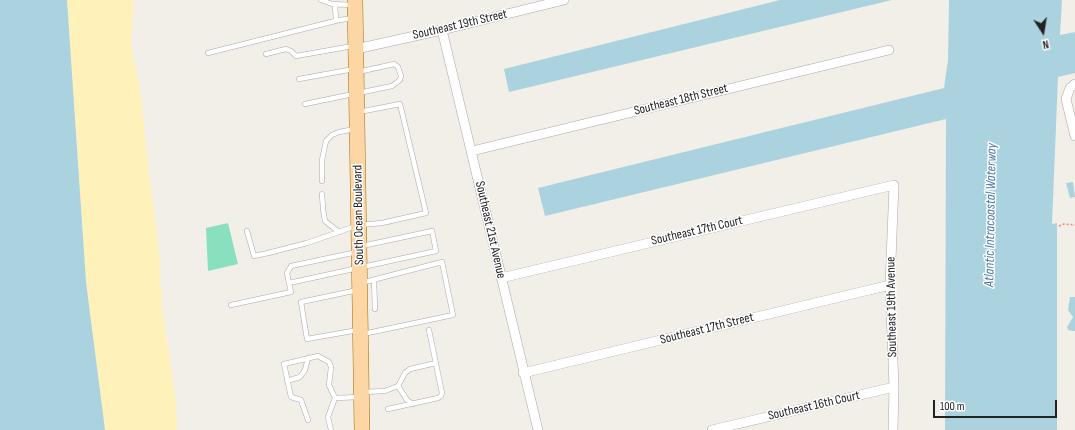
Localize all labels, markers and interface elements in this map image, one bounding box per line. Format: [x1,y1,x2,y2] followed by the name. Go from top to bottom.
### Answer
[411,7,509,43] street label: Southeast 19th Street
[1023,12,1063,52] north arrow
[1041,37,1050,51] text: N
[632,81,730,119] street label: Southeast 18th Street
[981,143,1001,287] water label: Atlantic Intracoastal Waterway
[350,165,368,265] street label: South Ocean Boulevard
[471,180,509,280] street label: Southeast 21st Avenue
[650,213,744,249] street label: Southeast 17th Court
[883,257,901,357] street label: Southeast 19th Avenue
[659,310,755,348] street label: Southeast 17th Street
[767,388,861,424] street label: Southeast 16th Court
[935,392,1059,418] scale bar
[940,399,965,414] text: 100 m

